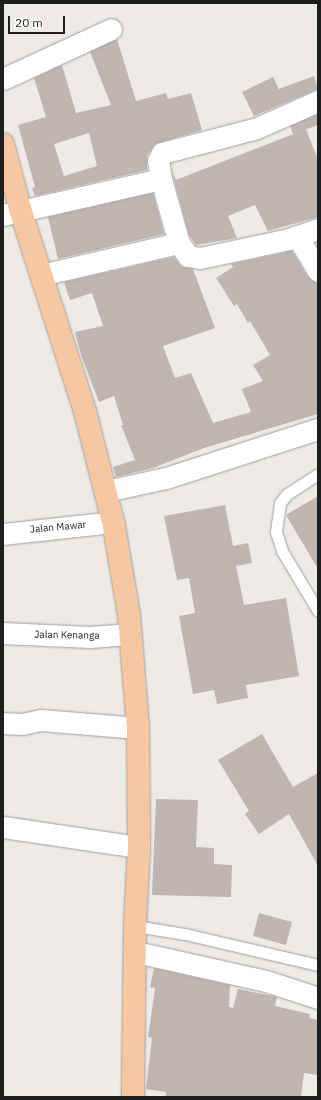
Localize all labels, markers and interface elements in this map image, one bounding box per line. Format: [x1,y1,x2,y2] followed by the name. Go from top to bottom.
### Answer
[10,8,67,34] scale bar
[15,15,43,30] text: 20 m
[29,519,87,535] street label: Jalan Mawar
[34,628,100,642] street label: Jalan Kenanga

